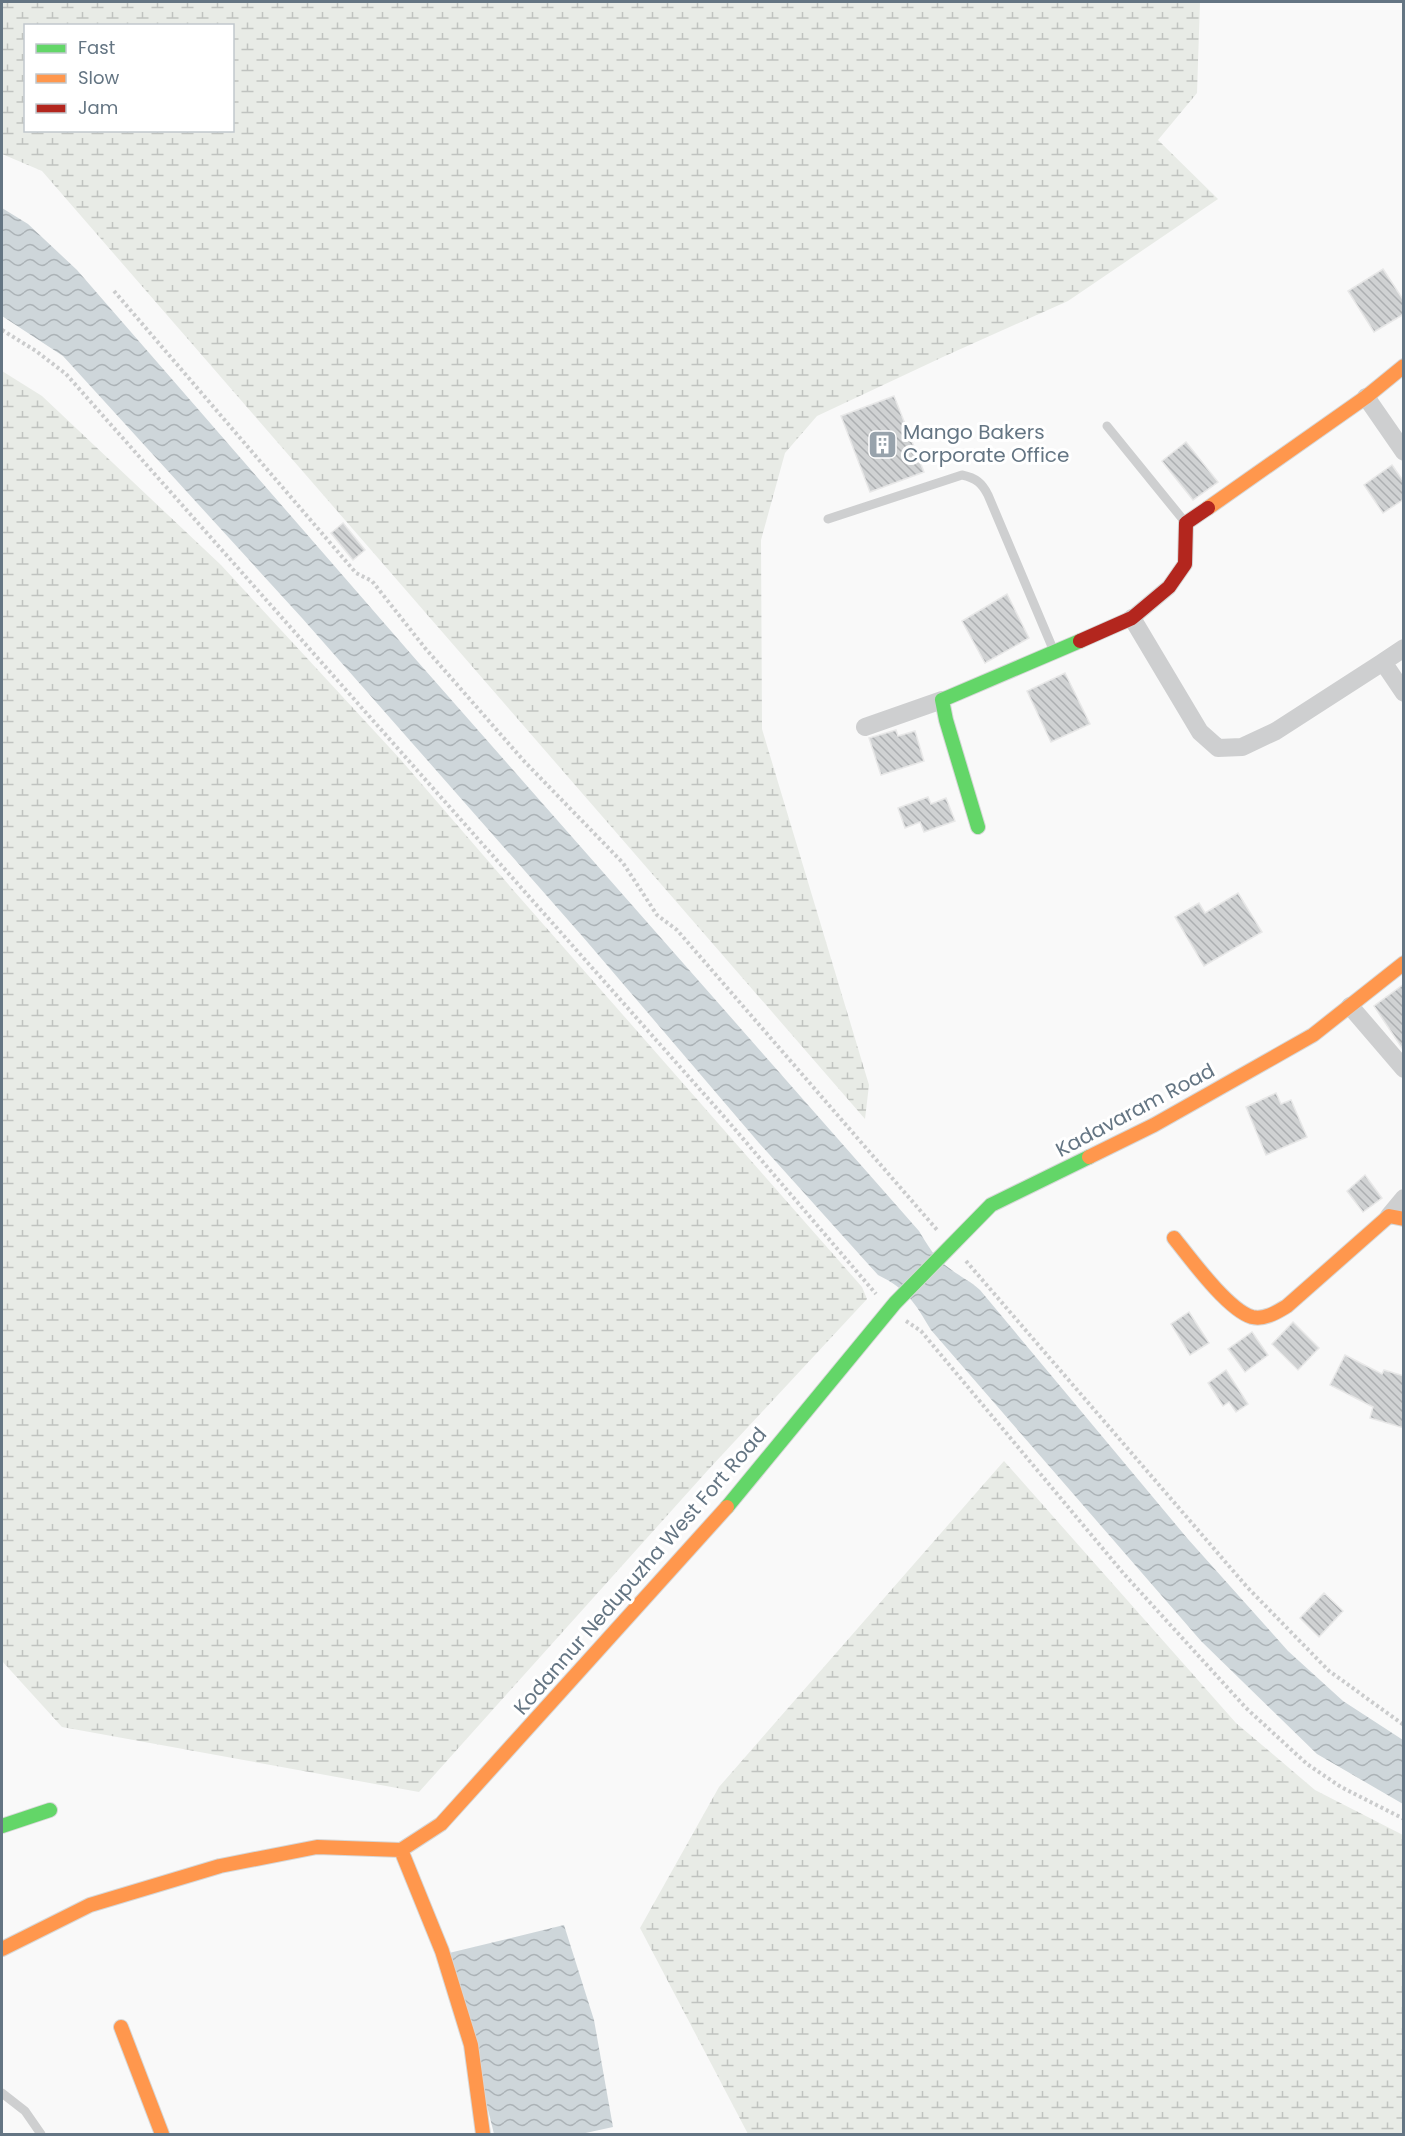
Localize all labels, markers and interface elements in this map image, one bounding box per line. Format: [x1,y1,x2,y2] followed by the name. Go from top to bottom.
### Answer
[24,24,234,132] legend
[78,35,115,60] text: Fast
[78,65,120,90] text: Slow
[78,95,118,120] text: Jam
[903,418,1069,469] place label: Mango Bakers Corporate Office
[866,428,898,460] building icon: Mango Bakers Corporate Office
[1051,1056,1219,1164] street label: Kadavaram Road
[507,1421,773,1721] street label: Kodannur Nedupuzha West Fort Road

